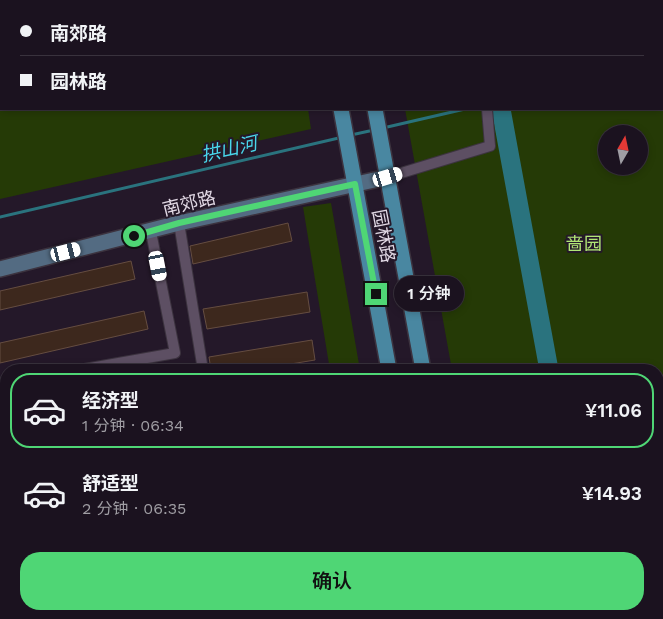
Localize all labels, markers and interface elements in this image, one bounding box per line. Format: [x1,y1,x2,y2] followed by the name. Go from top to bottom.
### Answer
[50,22,107,45] text: 南郊路
[50,70,107,93] text: 园林路
[598,125,648,175] north arrow
[598,125,648,175] map controls
[199,130,263,167] water label: 拱山河
[371,165,404,189] car
[160,186,218,220] street label: 南郊路
[369,207,399,265] street label: 园林路
[123,225,145,247] route start
[566,233,602,254] park label: 啬园
[49,241,82,263] car
[147,250,168,282] car
[394,276,464,312] callout: 1 分钟
[365,283,387,305] route end
[407,284,451,303] text: 1 分钟
[22,388,67,433] icon: car
[82,389,139,412] text: 经济型
[585,399,642,422] text: ¥11.06
[82,416,184,435] text: 1 分钟 · 06:34
[22,471,67,516] icon: car
[82,472,139,495] text: 舒适型
[582,482,642,505] text: ¥14.93
[82,499,186,518] text: 2 分钟 · 06:35
[20,552,644,610] button: 确认

